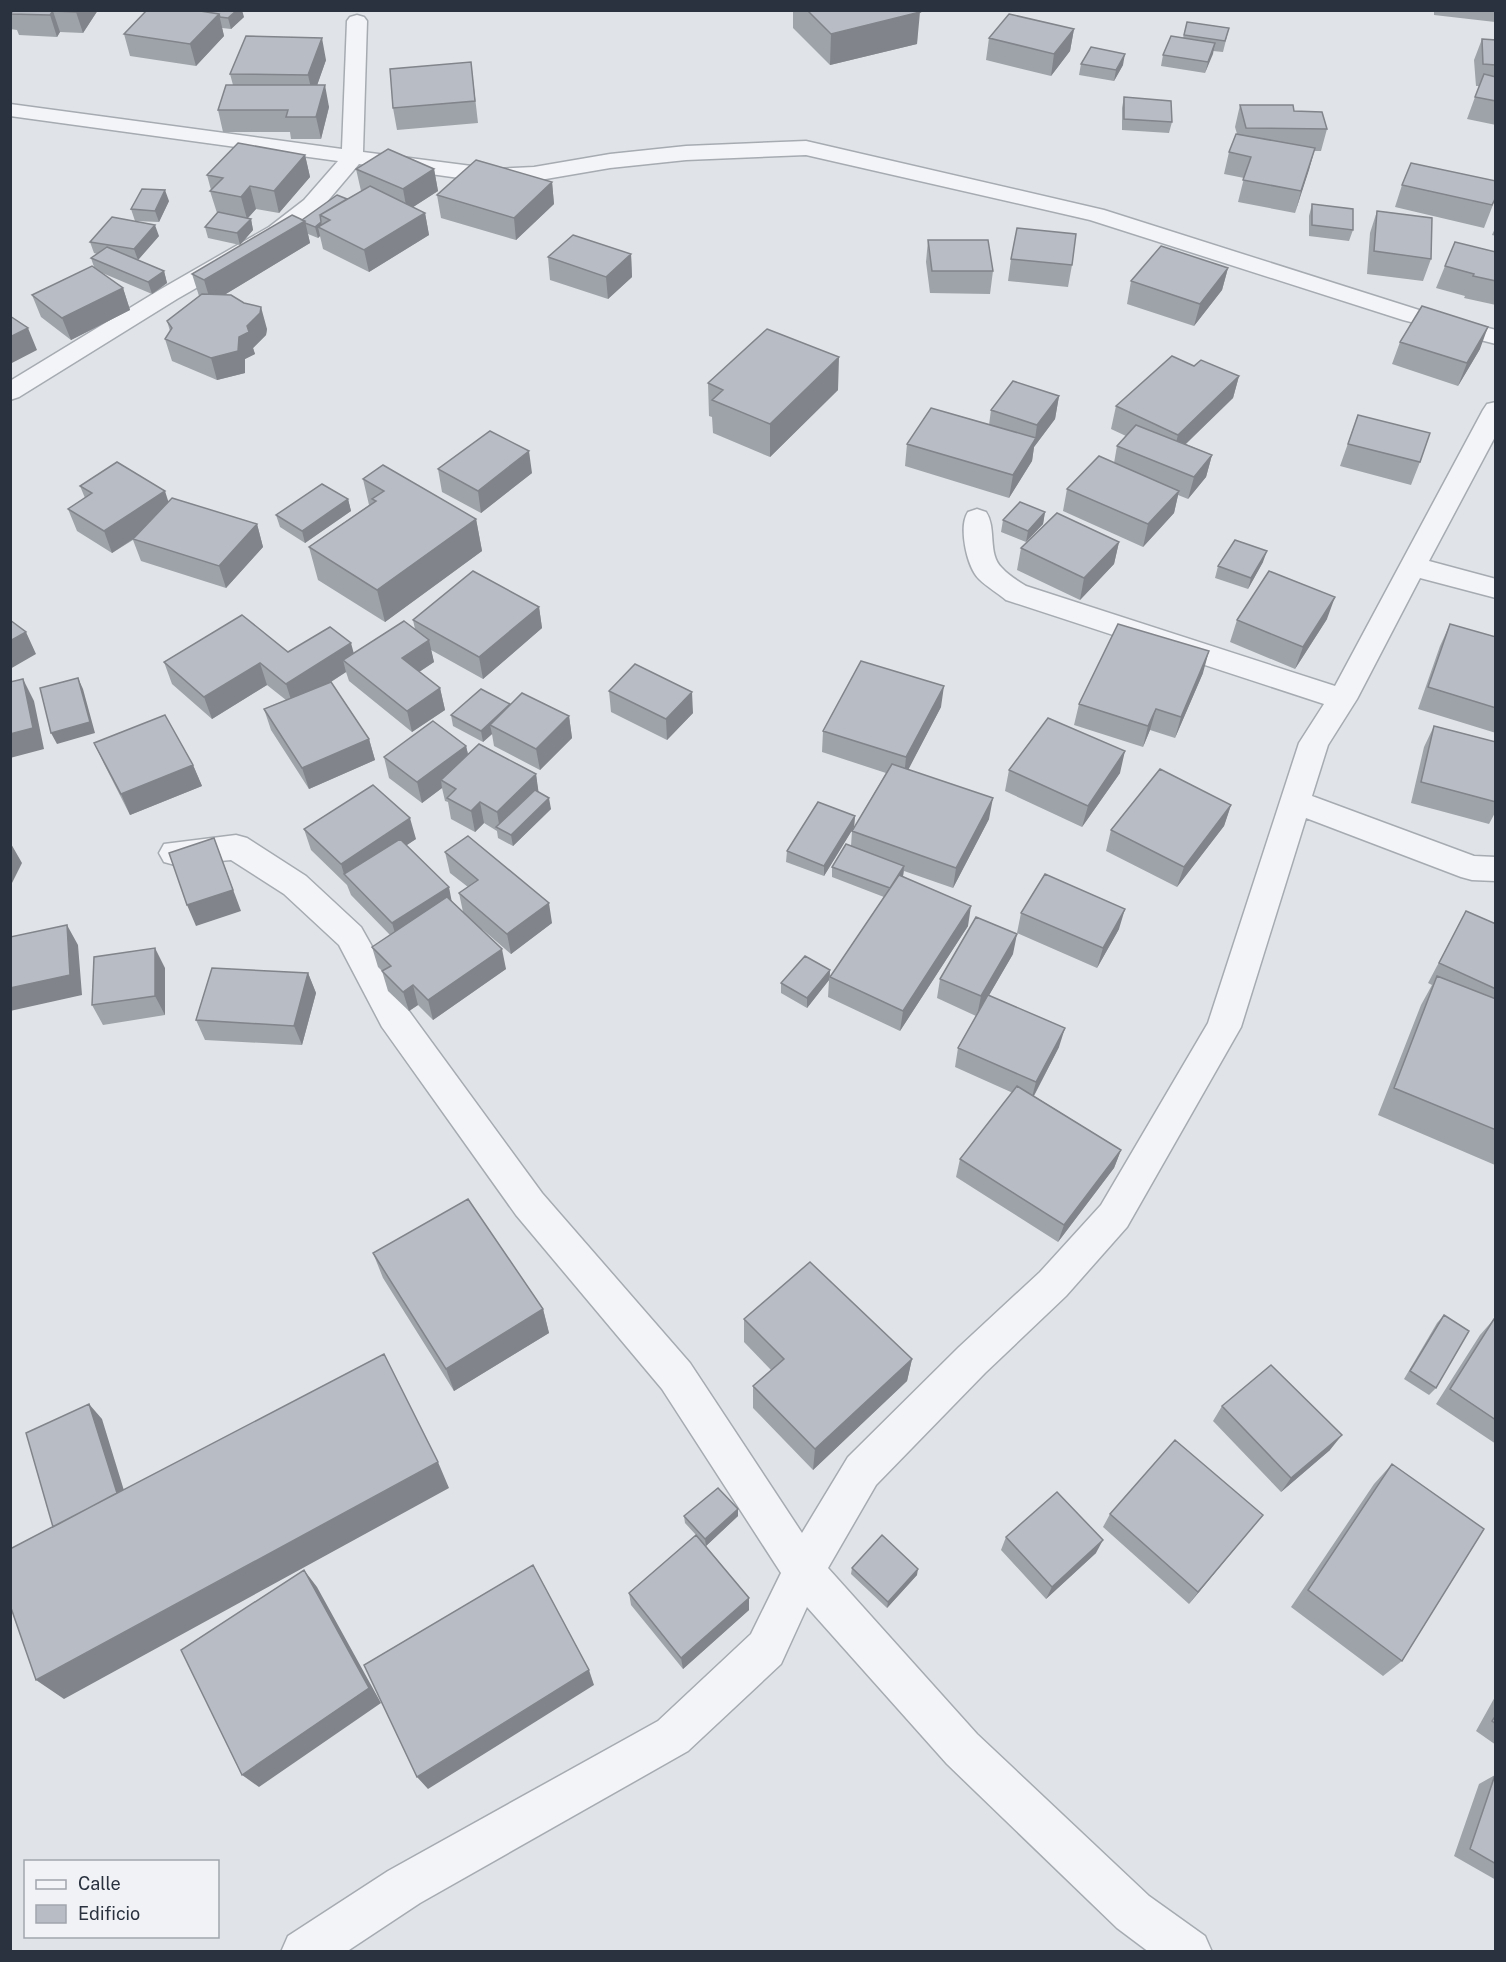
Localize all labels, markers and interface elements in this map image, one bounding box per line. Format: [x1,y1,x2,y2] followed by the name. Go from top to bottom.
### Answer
[24,1860,219,1938] legend
[78,1873,121,1894] text: Calle
[78,1903,140,1924] text: Edificio

